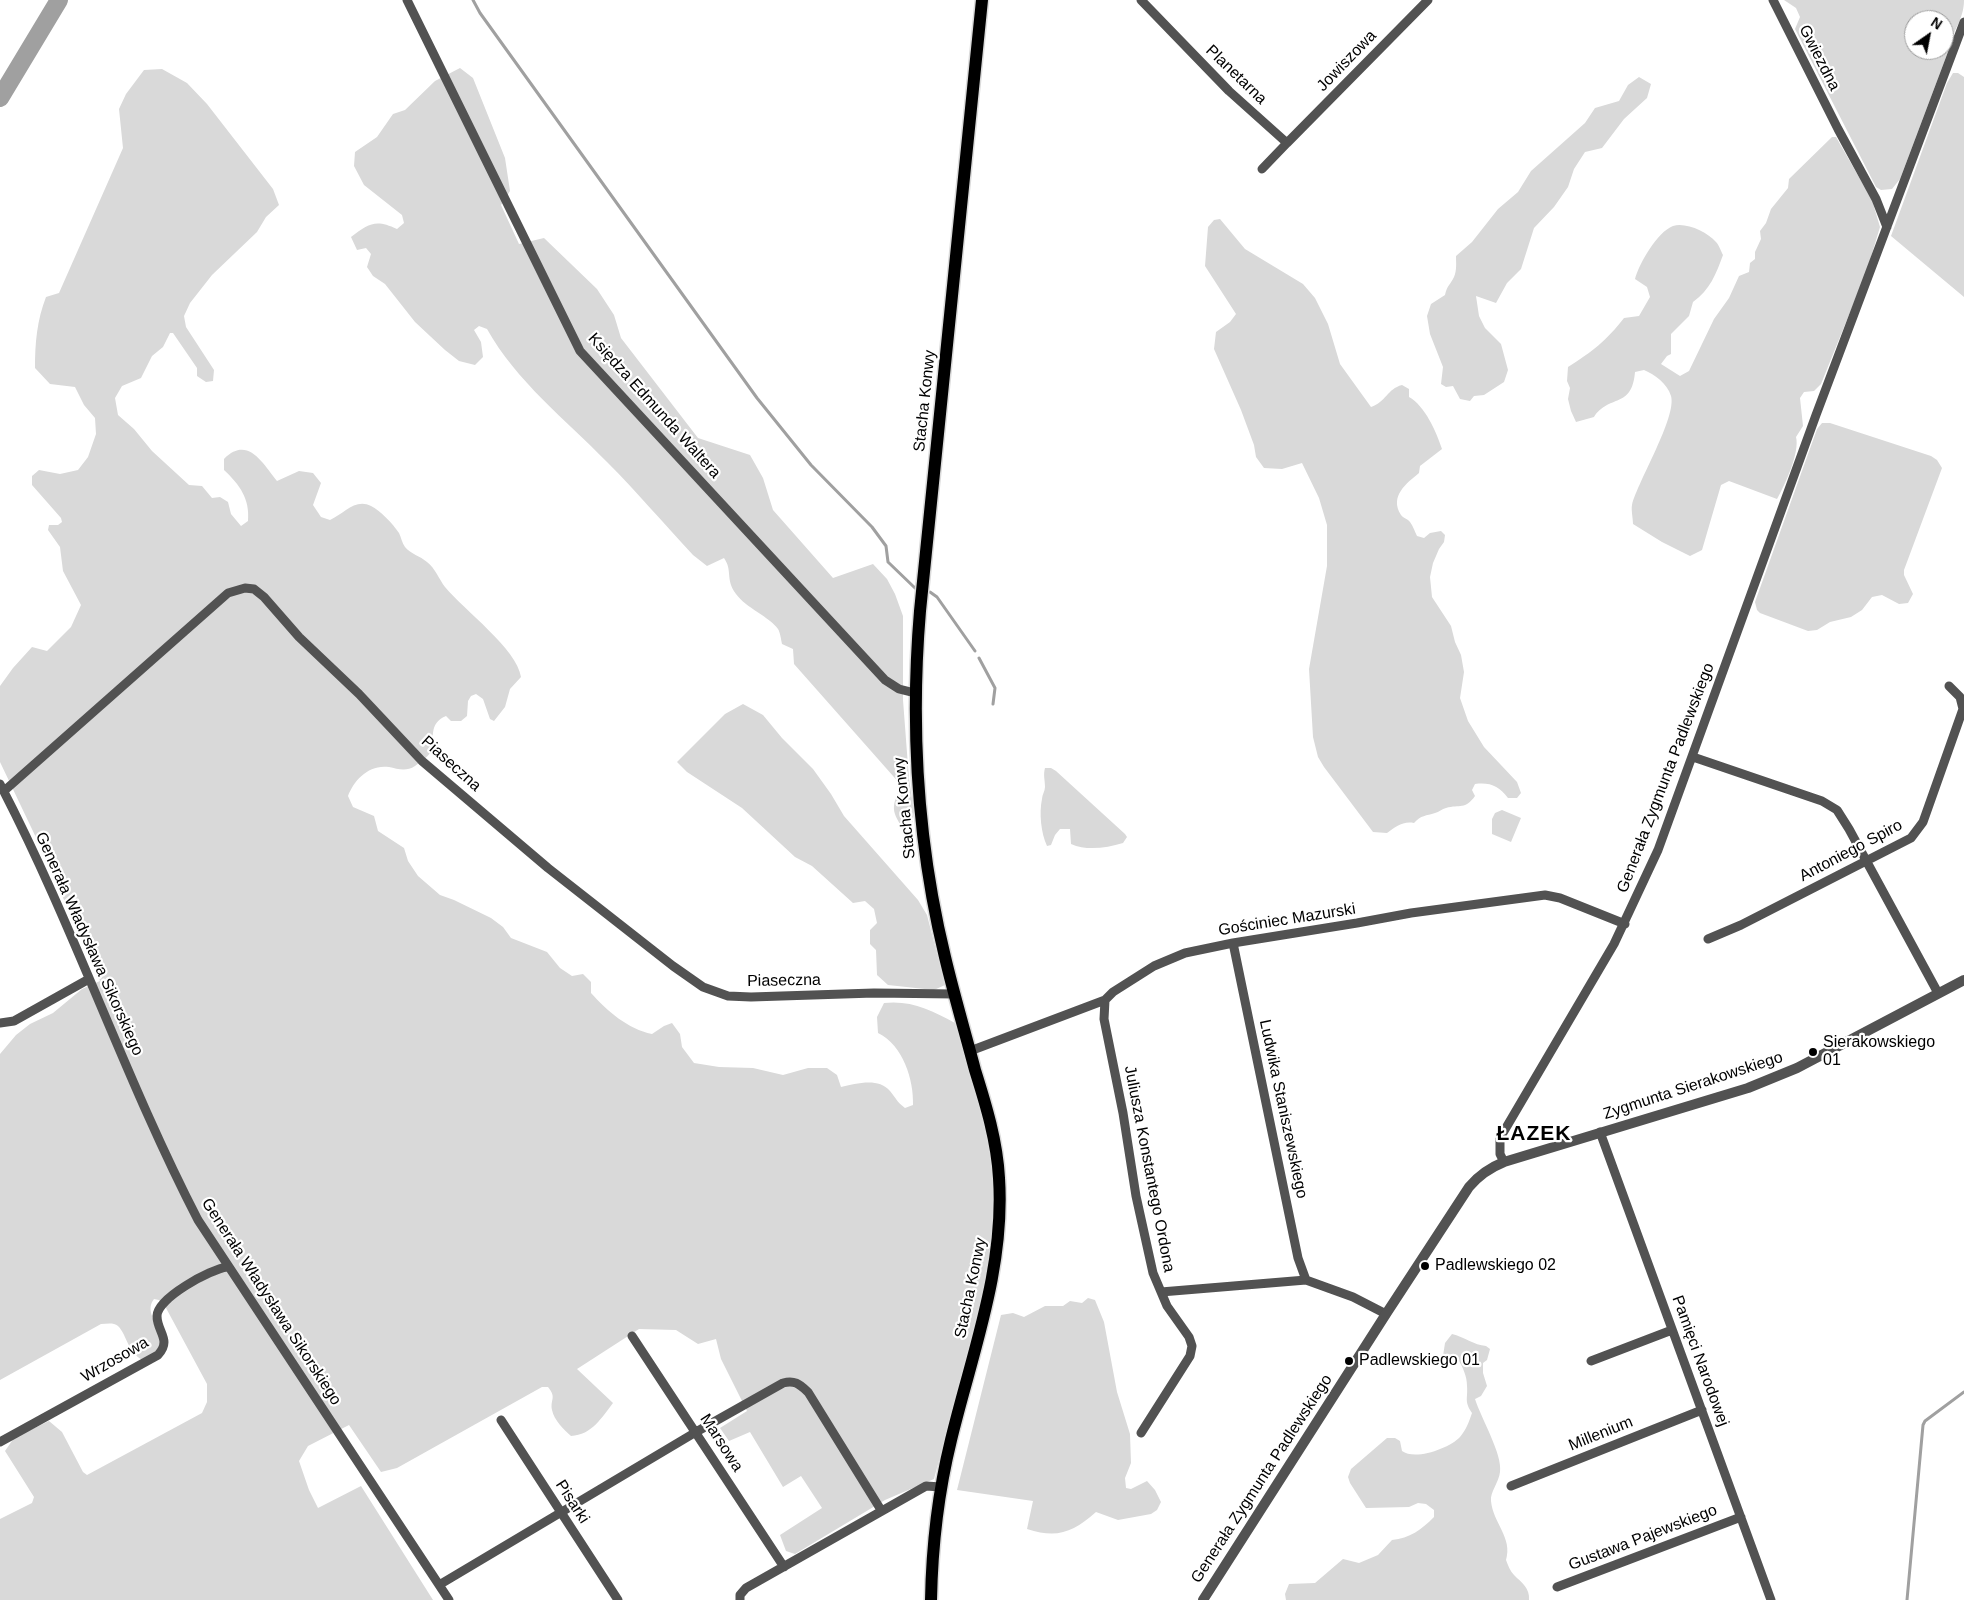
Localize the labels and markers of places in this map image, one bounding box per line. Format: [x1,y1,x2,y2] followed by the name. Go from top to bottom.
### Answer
[1823,1033,1935,1071] place label: Sierakowskiego 01
[1807,1046,1819,1058] marker: Sierakowskiego 01
[1435,1256,1556,1276] place label: Padlewskiego 02
[1419,1260,1431,1272] marker: Padlewskiego 02
[1359,1351,1480,1371] place label: Padlewskiego 01
[1343,1355,1355,1367] marker: Padlewskiego 01

